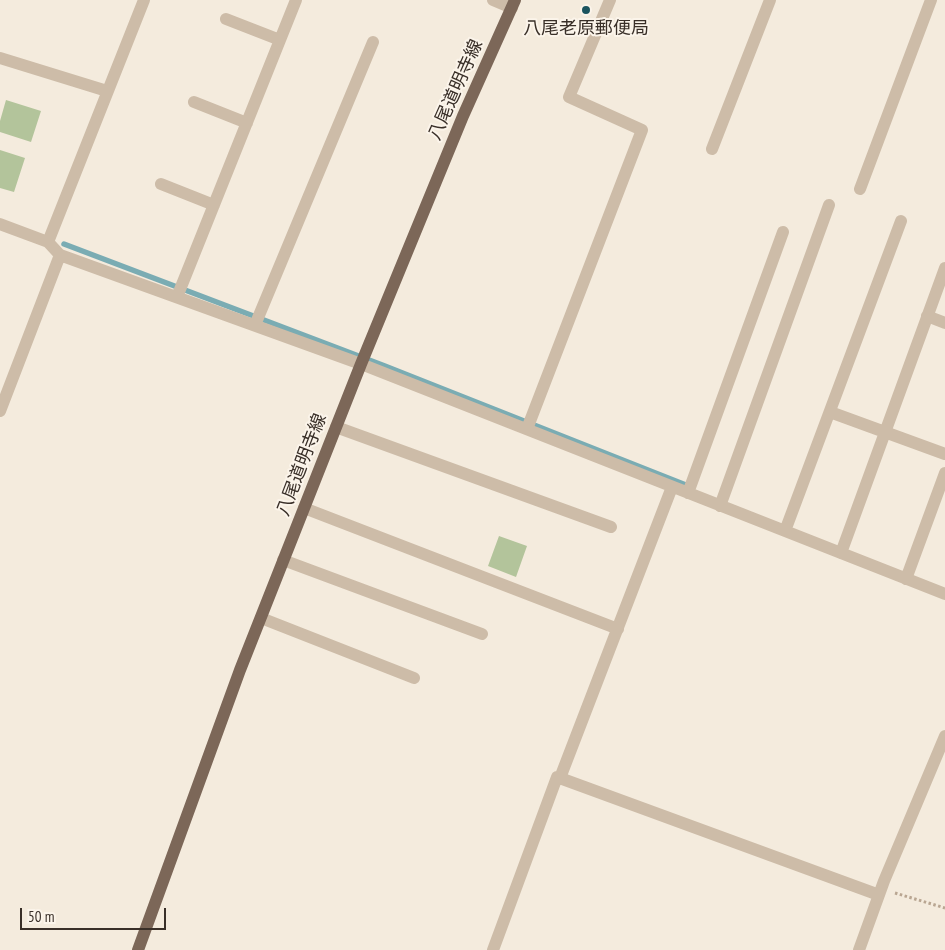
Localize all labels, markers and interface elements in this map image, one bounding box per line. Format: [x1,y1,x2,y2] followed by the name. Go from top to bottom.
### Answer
[580,4,592,16] marker: 八尾老原郵便局
[523,18,649,40] place label: 八尾老原郵便局
[424,36,488,144] street label: 八尾道明寺線
[273,411,331,519] street label: 八尾道明寺線
[22,898,169,930] scale bar
[28,907,54,926] text: 50 m

